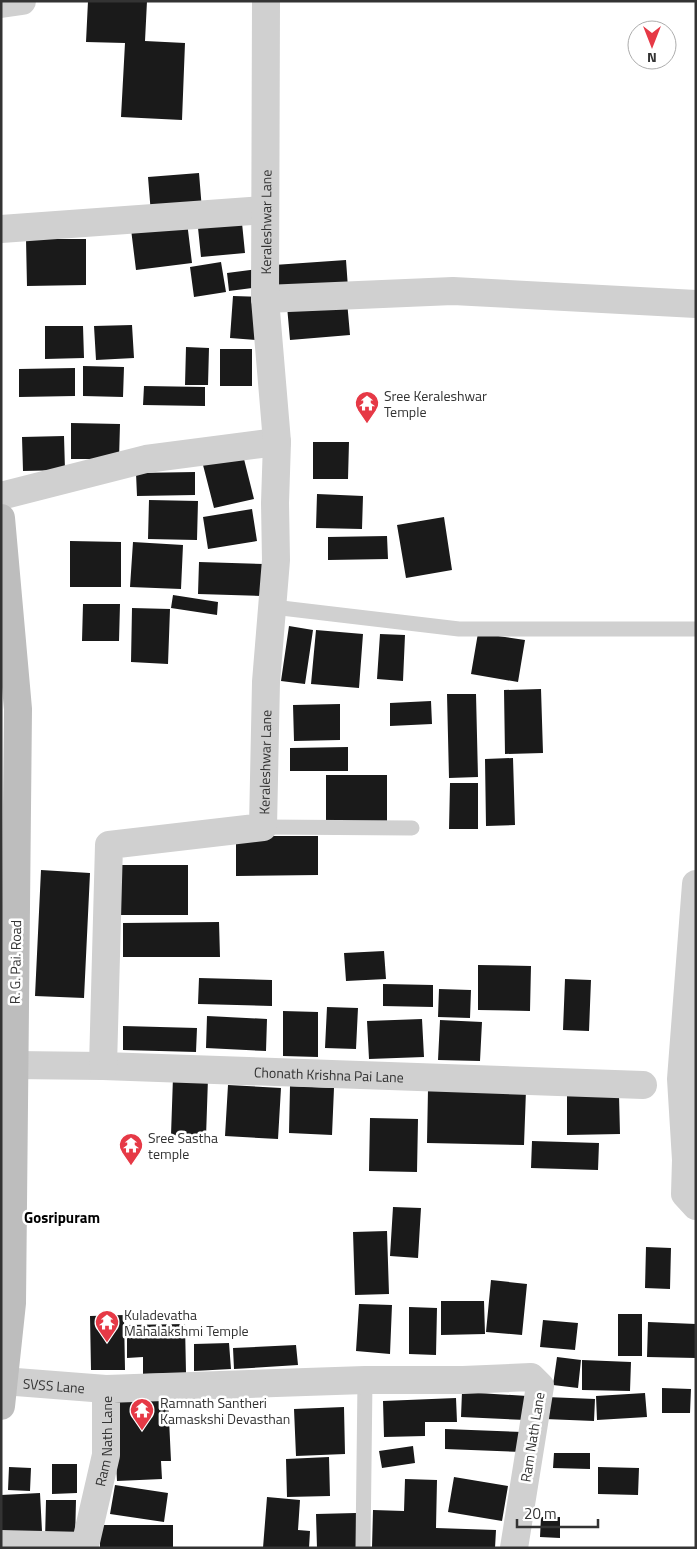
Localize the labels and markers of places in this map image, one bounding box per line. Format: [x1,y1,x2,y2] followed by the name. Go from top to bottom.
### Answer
[384,385,487,422] place label: Sree Keraleshwar Temple
[354,390,380,424] temple icon: Sree Keraleshwar Temple
[148,1127,218,1164] place label: Sree Sastha temple
[118,1132,144,1166] temple icon: Sree Sastha temple
[124,1304,249,1341] place label: Kuladevatha Mahalakshmi Temple
[94,1309,120,1343] temple icon: Kuladevatha Mahalakshmi Temple
[160,1392,290,1429] place label: Ramnath Santheri Kamaskshi Devasthan
[129,1397,155,1431] temple icon: Ramnath Santheri Kamaskshi Devasthan

